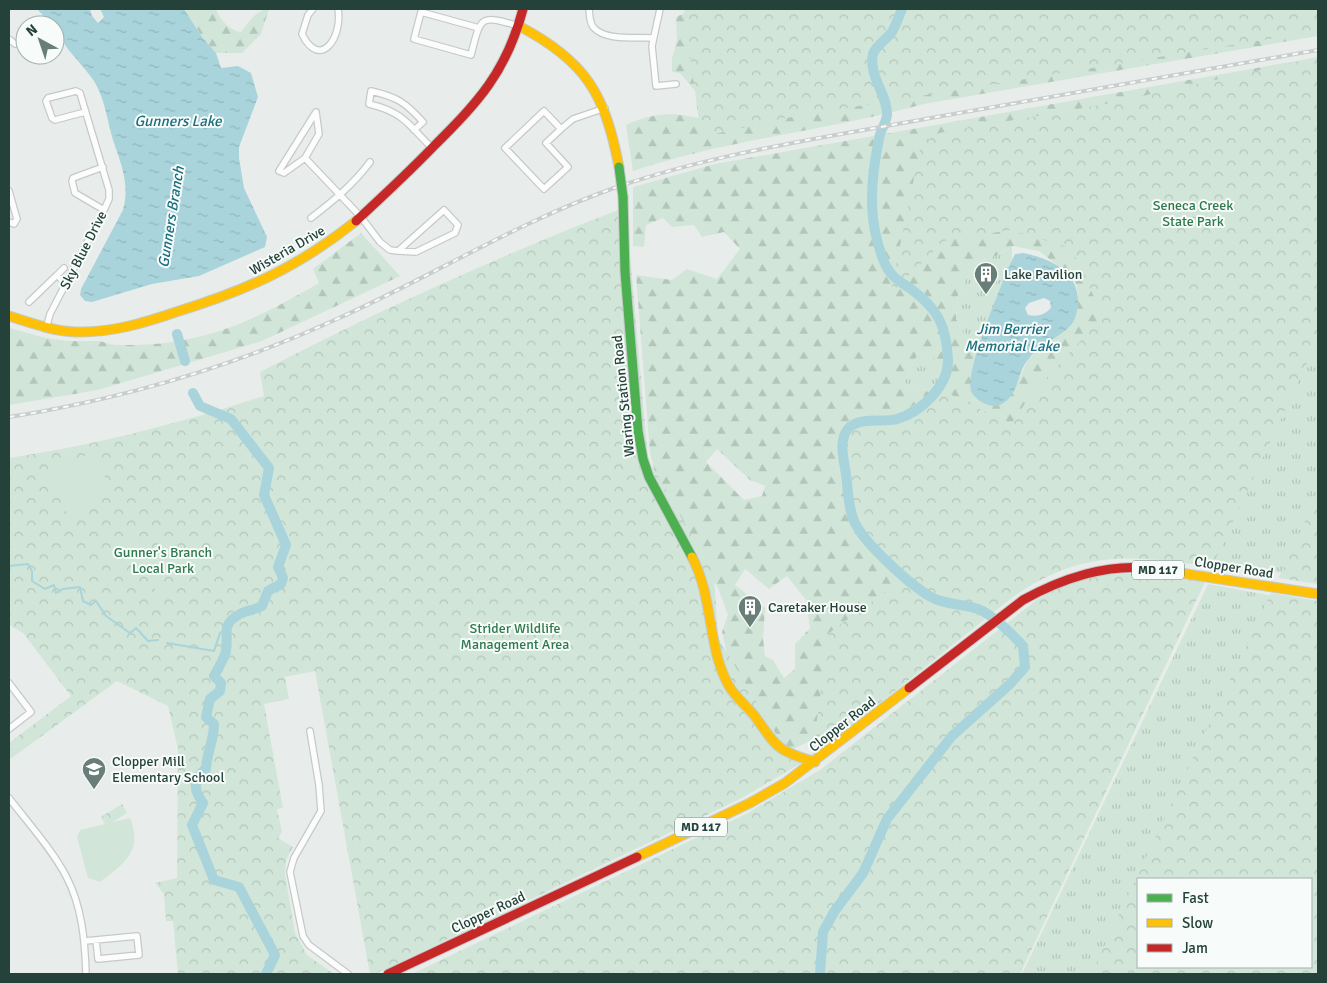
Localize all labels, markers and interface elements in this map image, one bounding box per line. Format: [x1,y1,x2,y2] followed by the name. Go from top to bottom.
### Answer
[15,15,65,65] north arrow
[23,21,41,40] text: N
[134,112,223,130] water label: Gunners Lake
[154,164,188,269] water label: Gunners Branch
[1153,197,1233,230] park label: Seneca Creek State Park
[56,208,111,292] street label: Sky Blue Drive
[247,222,328,279] street label: Wisteria Drive
[973,261,999,295] building icon: Lake Pavilion
[1004,266,1082,283] place label: Lake Pavilion
[965,320,1061,355] water label: Jim Berrier Memorial Lake
[609,334,638,458] street label: Waring Station Road
[114,544,212,577] park label: Gunner's Branch Local Park
[1193,553,1275,582] street label: Clopper Road
[1132,560,1184,580] road number: MD 117
[737,594,763,628] building icon: Caretaker House
[768,599,867,616] place label: Caretaker House
[461,620,569,653] park label: Strider Wildlife Management Area
[806,693,879,756] street label: Clopper Road
[112,753,225,786] place label: Clopper Mill Elementary School
[81,756,107,790] school or university icon: Clopper Mill Elementary School
[675,818,727,836] road number: MD 117
[1137,878,1312,968] legend
[448,888,528,937] street label: Clopper Road
[1182,889,1209,907] text: Fast
[1182,914,1213,932] text: Slow
[1182,939,1208,957] text: Jam

